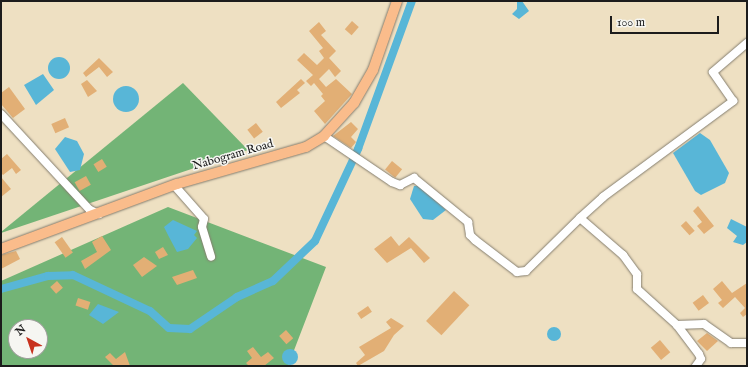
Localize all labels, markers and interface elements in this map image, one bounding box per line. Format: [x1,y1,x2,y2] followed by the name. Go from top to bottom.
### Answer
[612,8,721,34] scale bar
[617,15,645,30] text: 100 m
[191,137,275,173] street label: Nabogram Road
[8,319,48,359] north arrow
[13,322,29,339] text: N

